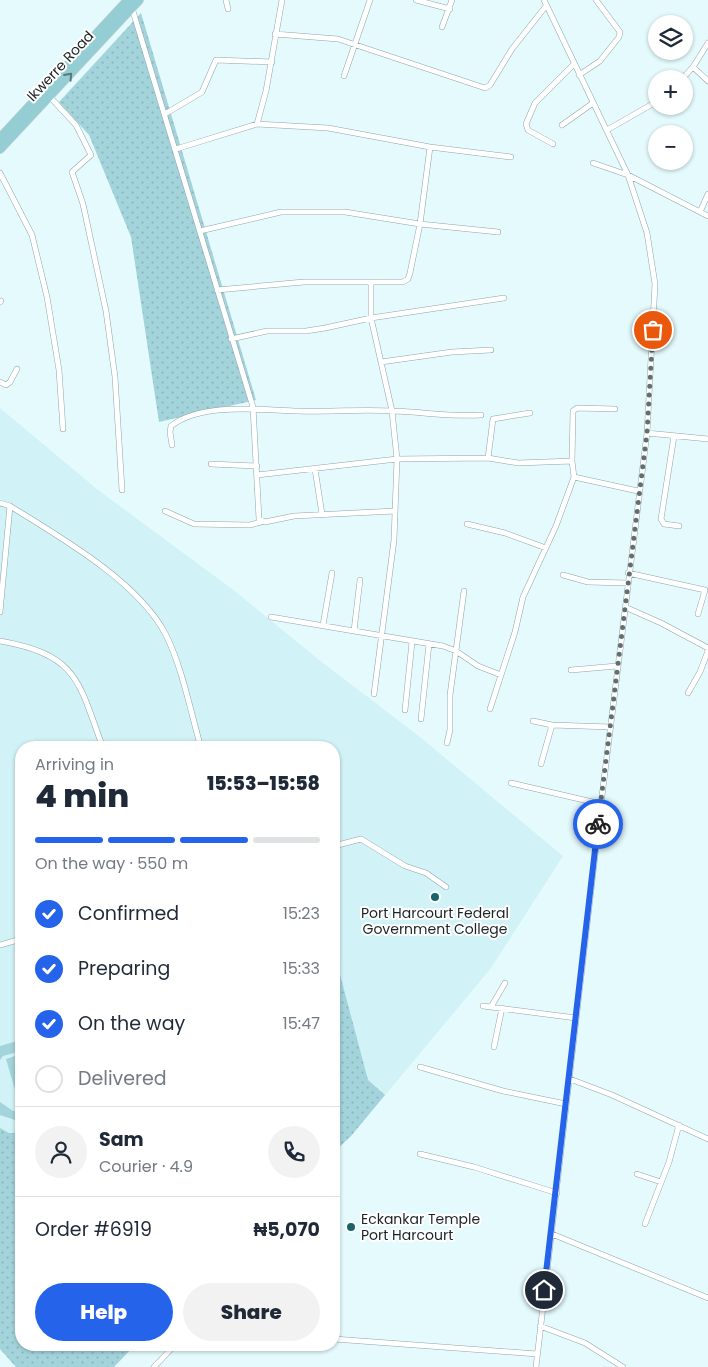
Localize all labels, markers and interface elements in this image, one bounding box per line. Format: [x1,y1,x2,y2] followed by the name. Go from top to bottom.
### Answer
[648,15,693,170] map controls
[648,15,693,60] button: layers
[22,26,98,106] street label: Ikwerre Road
[648,70,693,115] button: +
[64,72,73,81] one-way arrow
[648,125,693,170] button: −
[632,309,674,351] pin
[639,316,667,344] icon: bag
[35,753,114,776] text: Arriving in
[207,770,320,797] text: 15:53–15:58
[35,773,129,818] text: 4 min
[573,799,623,849] courier
[584,810,612,838] icon: bike
[35,852,188,875] text: On the way · 550 m
[429,891,441,903] marker: Port Harcourt Federal Government College
[35,900,63,928] icon: check
[78,900,179,927] text: Confirmed
[283,902,320,925] text: 15:23
[361,903,509,939] place label: Port Harcourt Federal Government College
[35,955,63,983] icon: check
[78,955,170,982] text: Preparing
[283,957,320,980] text: 15:33
[35,1010,63,1038] icon: check
[78,1010,185,1037] text: On the way
[283,1012,320,1035] text: 15:47
[78,1065,167,1092] text: Delivered
[35,1126,87,1178] button: person
[99,1126,144,1153] text: Sam
[268,1126,320,1178] button: phone
[99,1155,193,1178] text: Courier · 4.9
[361,1209,481,1245] place label: Eckankar Temple Port Harcourt
[35,1216,152,1243] text: Order #6919
[254,1216,320,1243] text: ₦5,070
[345,1221,357,1233] marker: Eckankar Temple Port Harcourt
[523,1269,565,1311] pin
[530,1276,558,1304] icon: home
[35,1283,173,1341] button: Help
[183,1283,320,1341] button: Share

